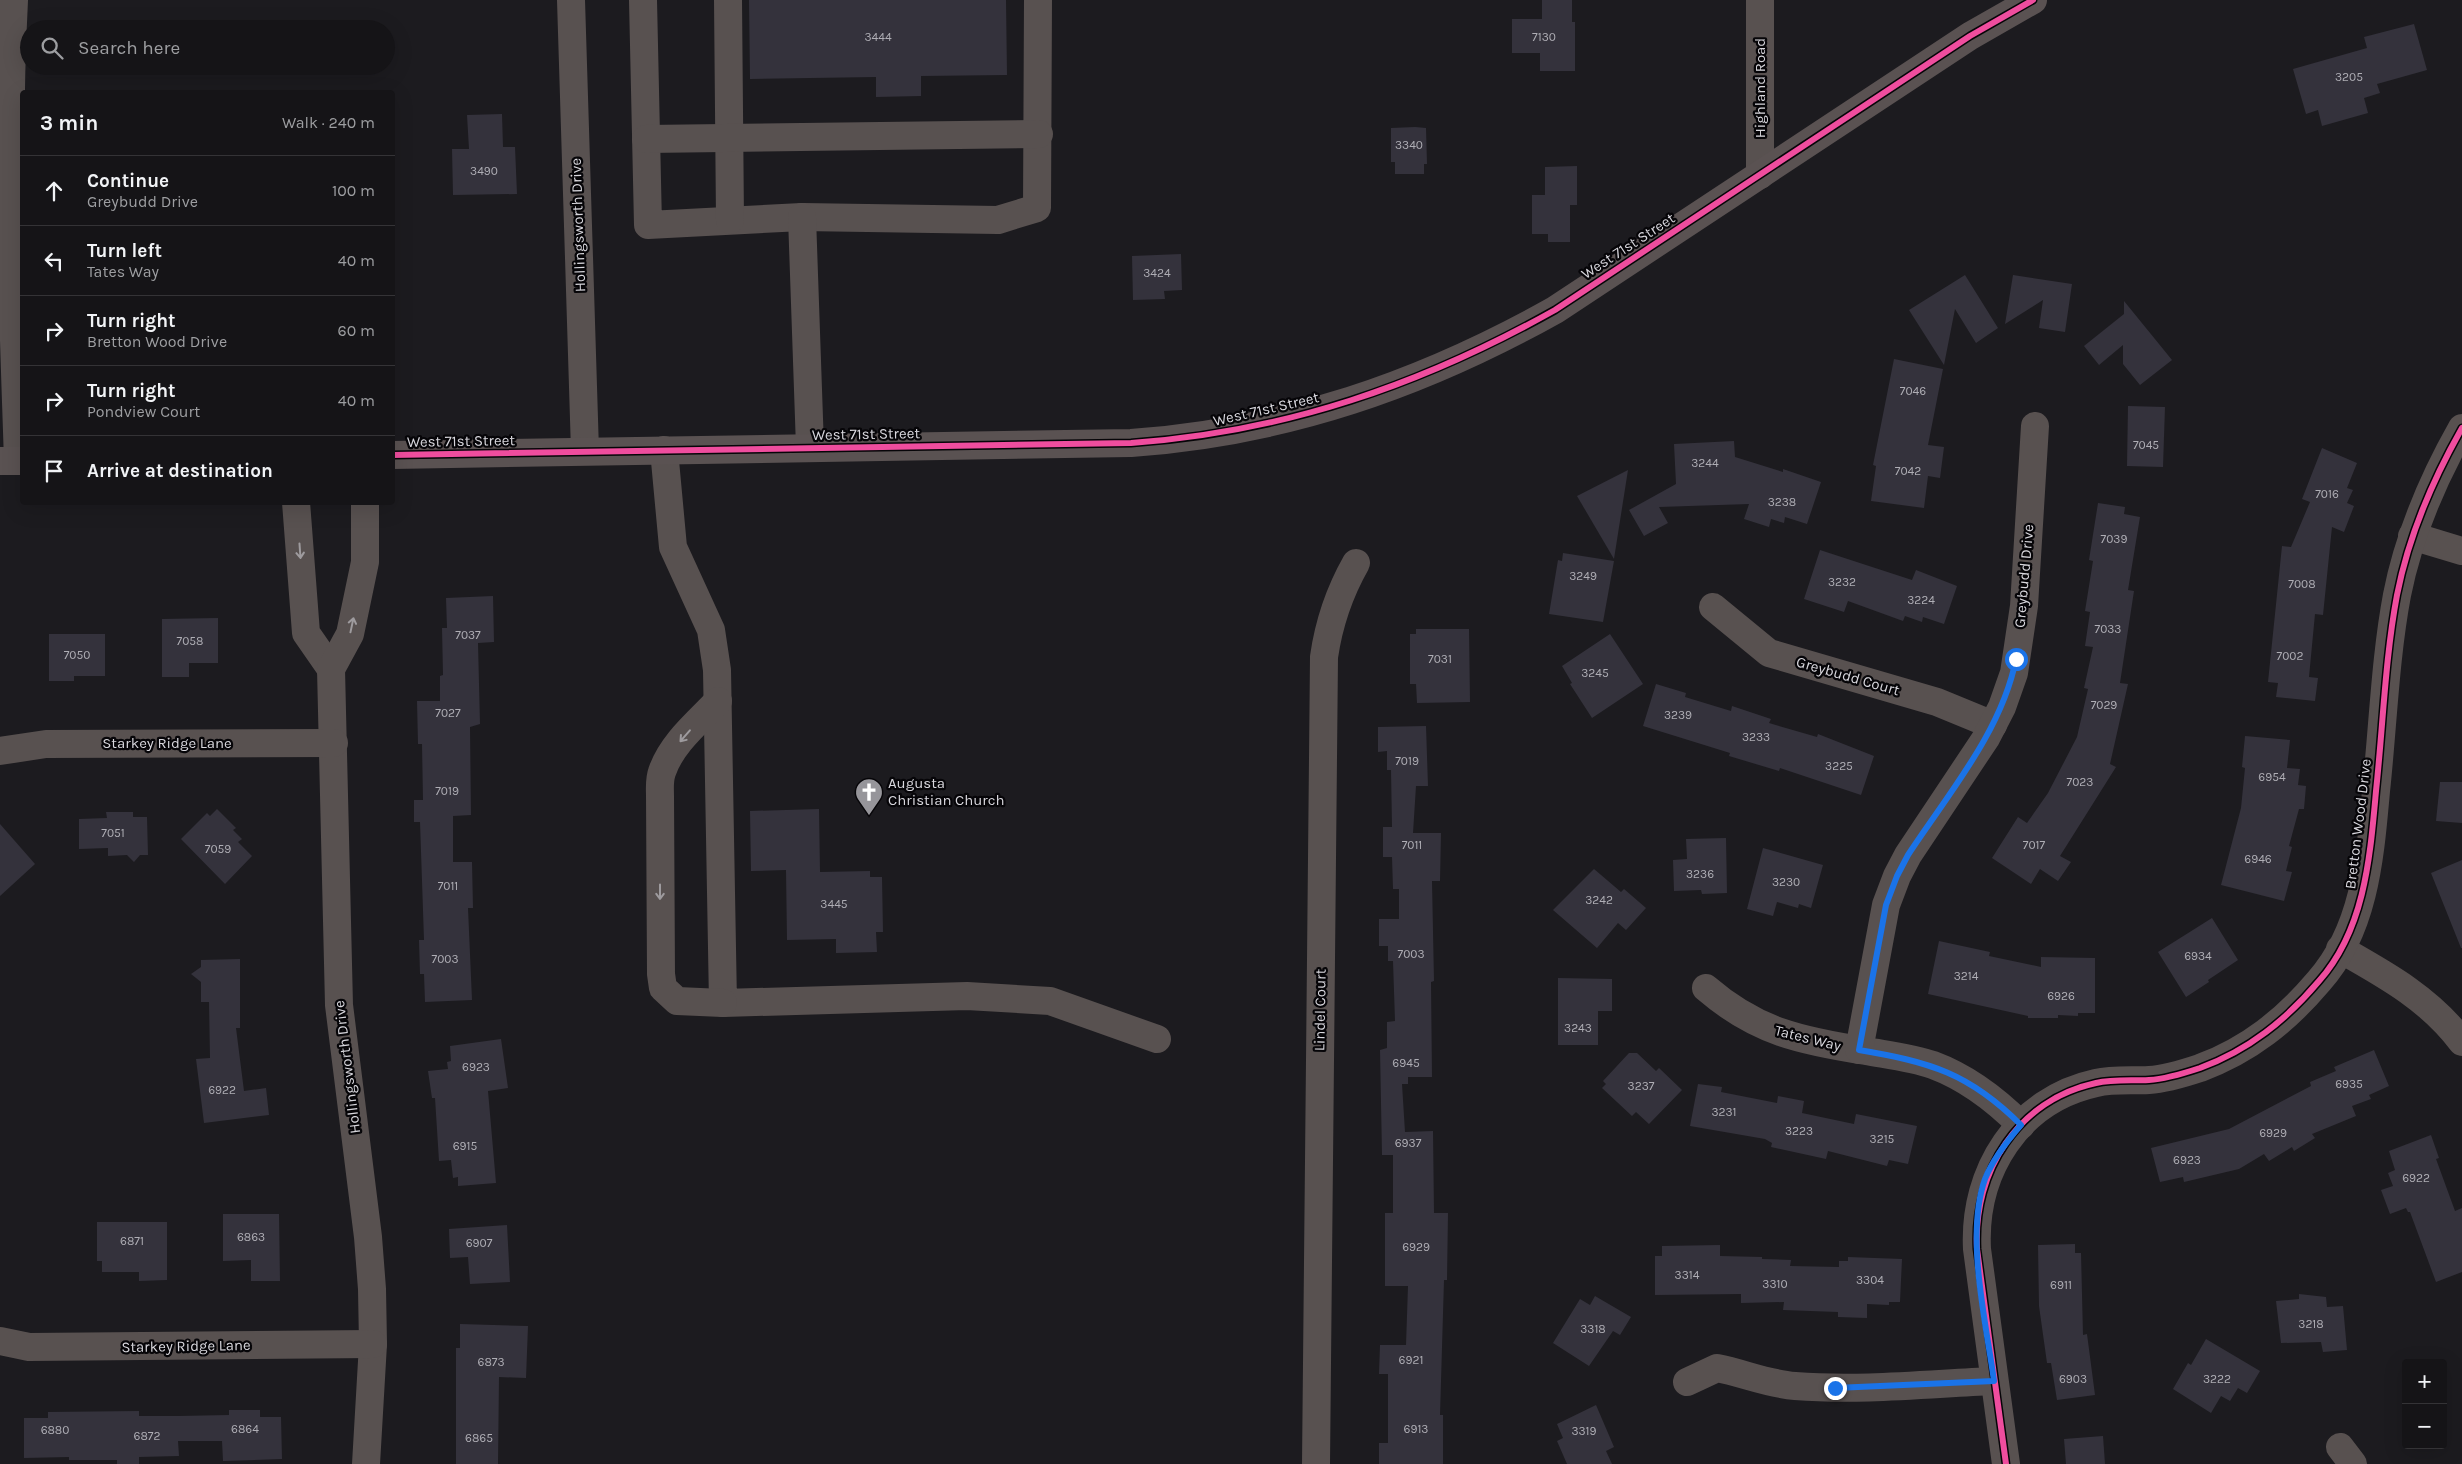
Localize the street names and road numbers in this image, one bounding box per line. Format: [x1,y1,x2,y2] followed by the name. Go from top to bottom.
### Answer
[1751,38,1769,138] street label: Highland Road
[567,158,589,292] street label: Hollingsworth Drive
[1578,209,1678,283] street label: West 71st Street
[1211,388,1321,430] street label: West 71st Street
[812,424,920,444] street label: West 71st Street
[407,431,515,451] street label: West 71st Street
[2010,523,2038,629] street label: Greybudd Drive
[1794,653,1902,699] street label: Greybudd Court
[102,734,232,752] street label: Starkey Ridge Lane
[2341,758,2375,890] street label: Bretton Wood Drive
[1310,968,1330,1051] street label: Lindel Court
[330,999,364,1135] street label: Hollingsworth Drive
[1773,1021,1843,1055] street label: Tates Way
[121,1336,251,1356] street label: Starkey Ridge Lane

